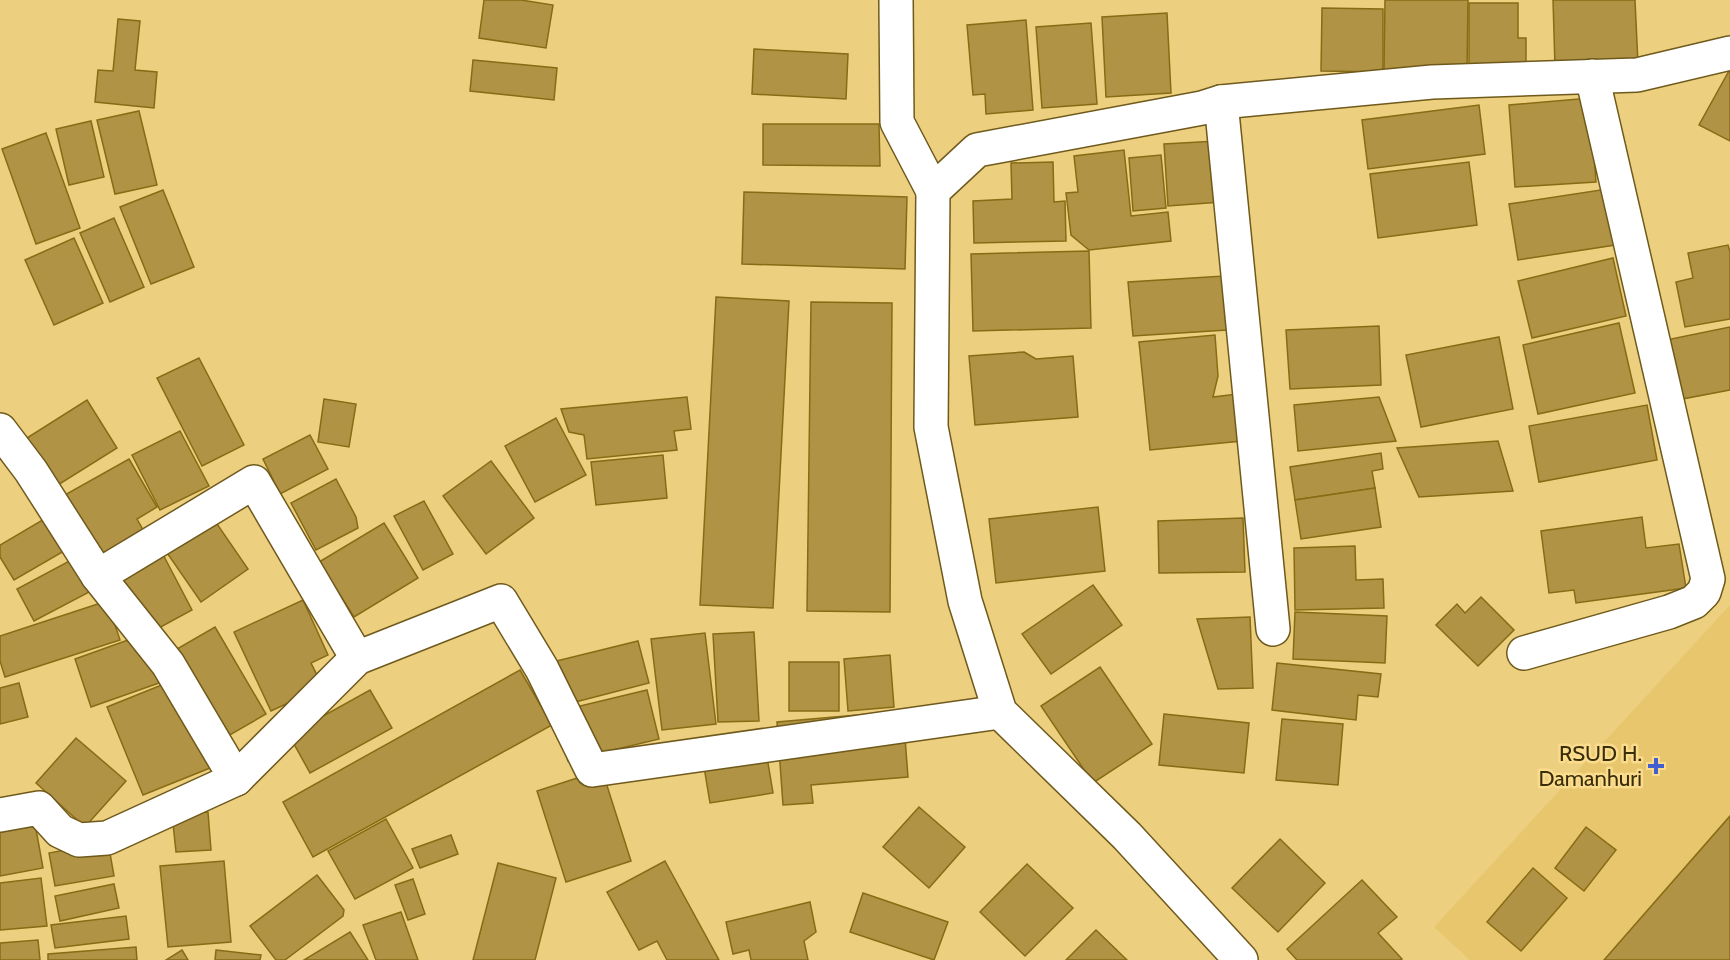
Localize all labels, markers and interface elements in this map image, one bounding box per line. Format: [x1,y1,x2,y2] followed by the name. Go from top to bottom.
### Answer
[1538,740,1642,792] place label: RSUD H. Damanhuri
[1647,757,1665,775] marker: RSUD H. Damanhuri

